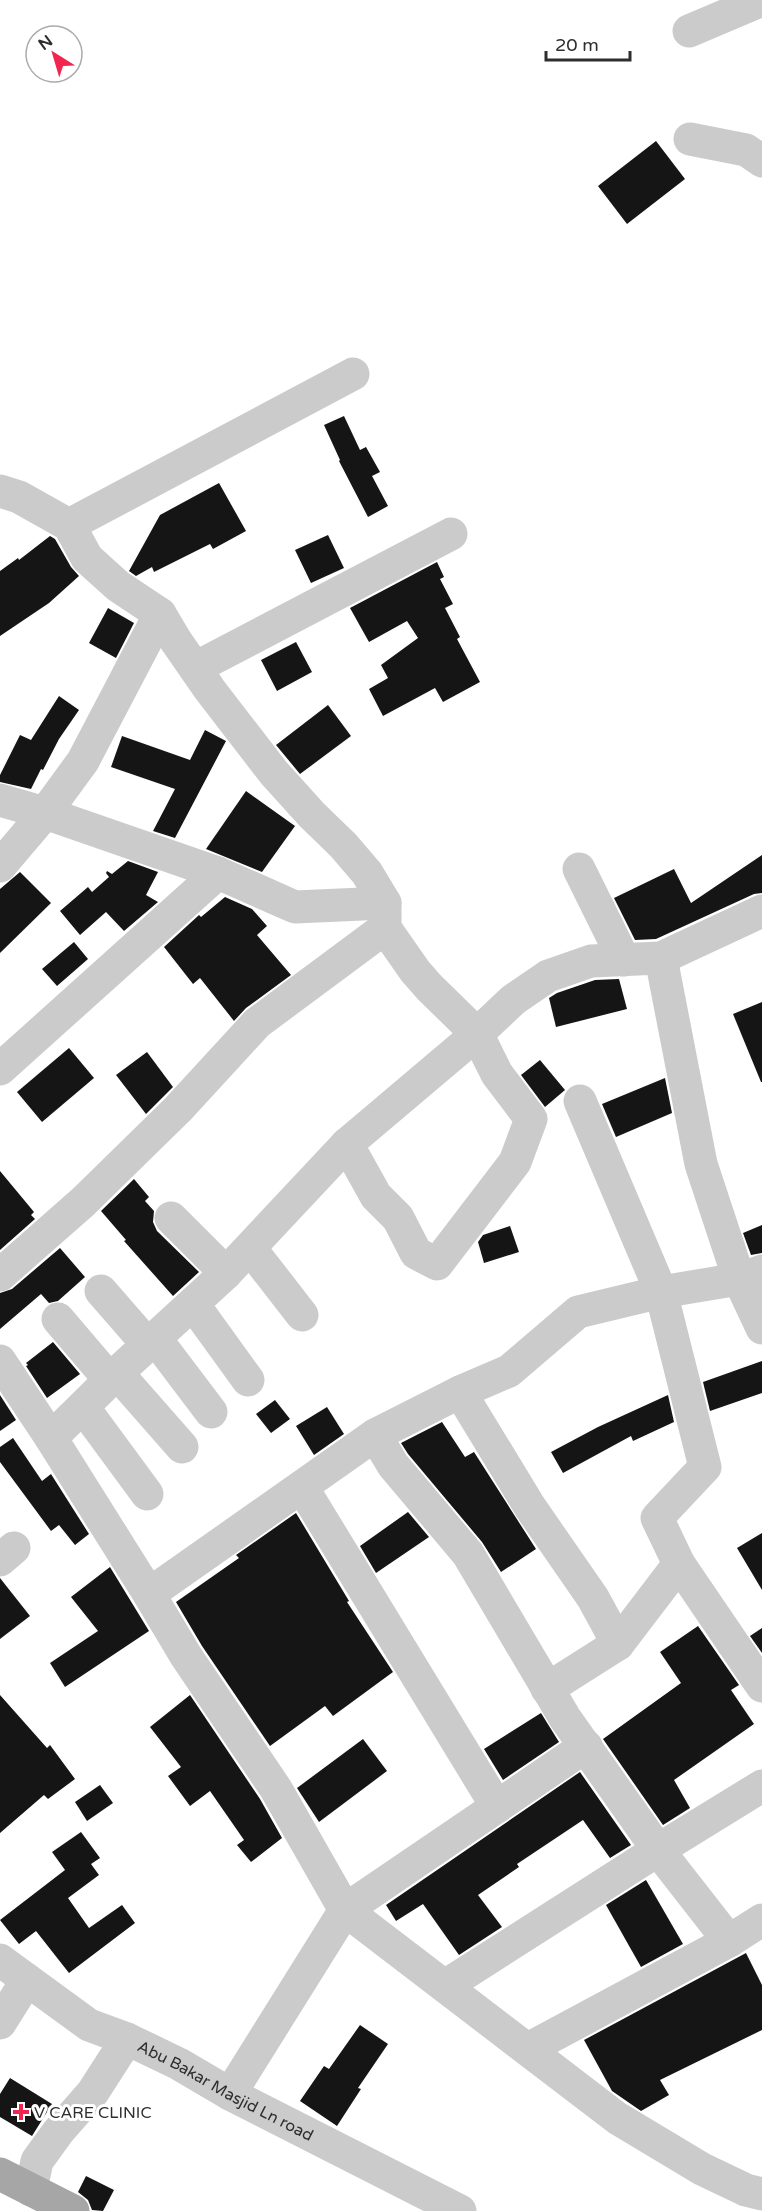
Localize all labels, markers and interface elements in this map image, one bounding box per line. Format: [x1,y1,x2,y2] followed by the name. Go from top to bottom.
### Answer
[24,24,84,84] north arrow
[546,24,630,62] scale bar
[34,31,57,55] text: N
[555,34,599,56] text: 20 m
[134,2037,317,2146] street label: Abu Bakar Masjid Ln road
[12,2103,30,2121] marker: V CARE CLINIC
[34,2103,152,2123] place label: V CARE CLINIC

